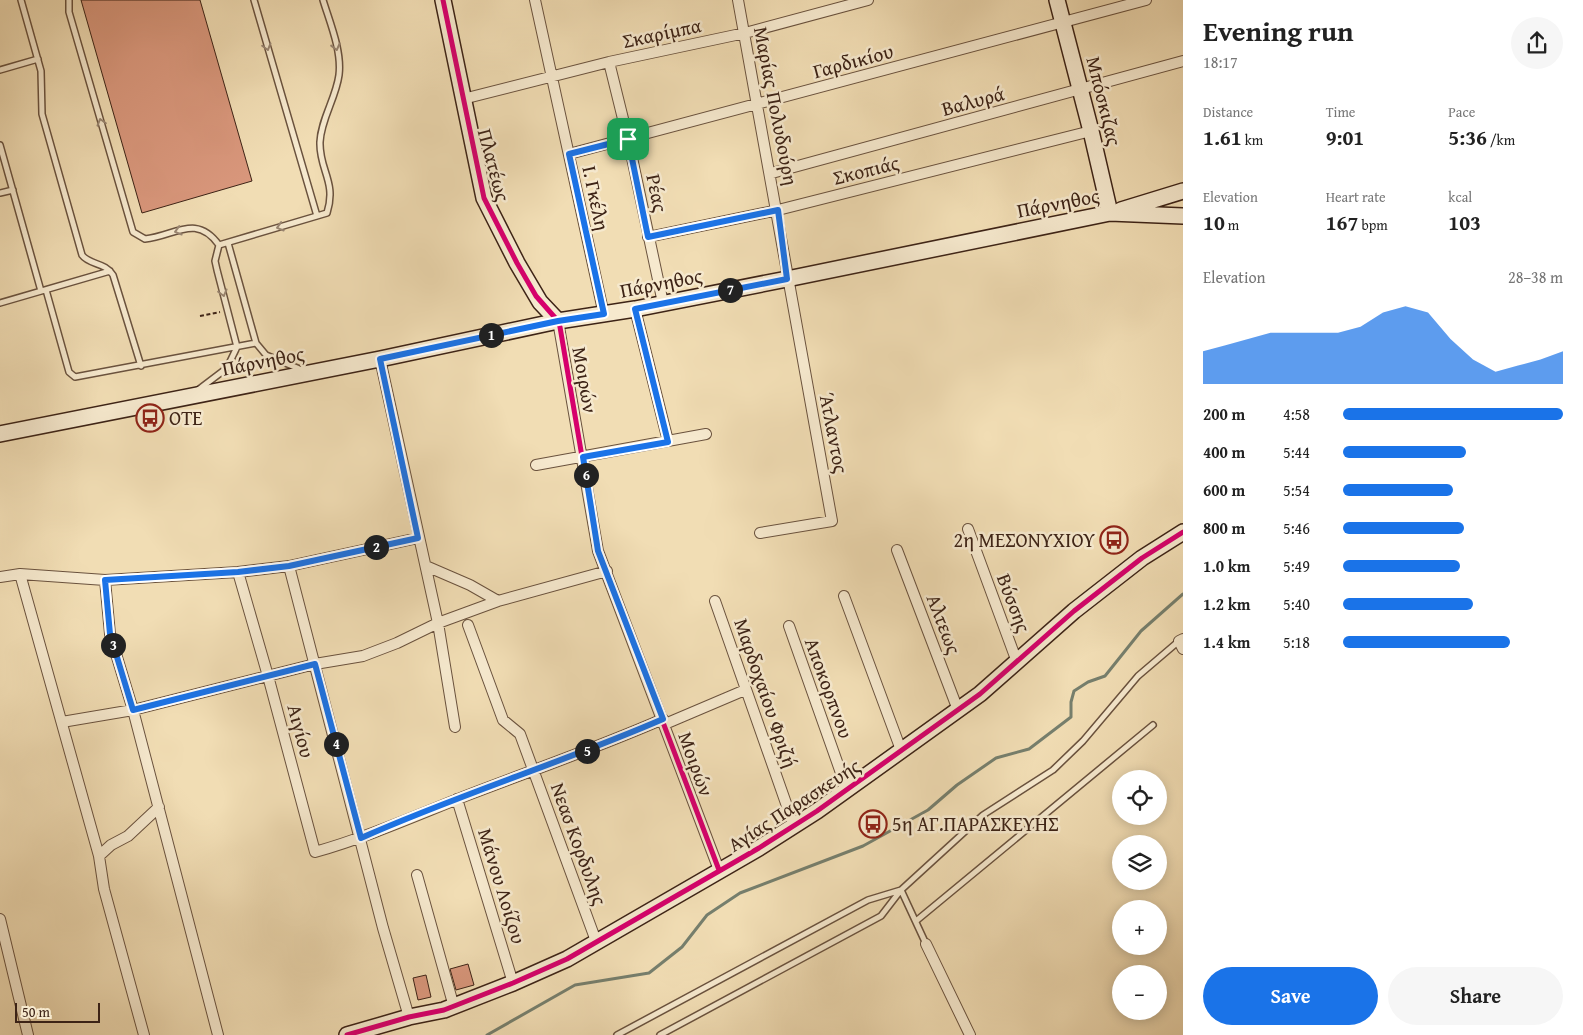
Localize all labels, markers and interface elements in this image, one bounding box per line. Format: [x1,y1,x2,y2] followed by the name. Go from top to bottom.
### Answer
[620,10,704,55] street label: Σκαρίμπα
[1203,10,1354,51] text: Evening run
[1511,17,1563,69] button: share
[747,24,806,188] street label: Μαρίας Πολυδούρη
[809,36,896,85] street label: Γαρδικίου
[262,42,272,50] one-way arrow
[330,42,341,51] one-way arrow
[1203,50,1238,74] text: 18:17
[1079,53,1130,149] street label: Μπόσκιζας
[938,78,1008,123] street label: Βαλυρά
[1203,102,1253,122] text: Distance
[1326,102,1355,122] text: Time
[1448,102,1475,122] text: Pace
[607,118,649,160] pin
[96,119,106,127] one-way arrow
[1203,122,1242,153] text: 1.61
[1326,122,1364,153] text: 9:01
[1448,122,1487,153] text: 5:36
[471,125,518,205] street label: Πλατέως
[614,125,642,153] icon: arrive
[1242,130,1263,150] text: km
[1487,130,1515,150] text: /km
[830,147,903,192] street label: Σκοπιάς
[575,163,618,233] street label: Ι. Γκέλη
[639,171,676,215] street label: Ρέας
[1014,180,1102,225] street label: Πάρνηθος
[1203,187,1258,207] text: Elevation
[1326,187,1386,207] text: Heart rate
[1448,187,1472,207] text: kcal
[1203,207,1225,238] text: 10
[1326,207,1358,238] text: 167
[1448,207,1481,238] text: 103
[1225,215,1239,235] text: m
[1358,215,1388,235] text: bpm
[277,222,285,232] one-way arrow
[174,225,182,235] one-way arrow
[617,260,705,305] street label: Πάρνηθος
[1203,265,1266,289] text: Elevation
[1508,265,1563,289] text: 28–38 m
[718,278,742,302] pin: 7
[727,280,734,300] text: 7
[217,288,228,297] one-way arrow
[478,322,504,348] pin: 1
[488,325,495,345] text: 1
[219,338,307,383] street label: Πάρνηθος
[565,344,606,415] street label: Μοιρών
[812,390,857,476] street label: Άτλαντος
[1203,402,1245,426] text: 200 m
[1283,402,1310,426] text: 4:58
[135,403,165,433] bus stop icon: ΟΤΕ
[169,403,202,432] place label: ΟΤΕ
[1203,440,1245,464] text: 400 m
[1283,440,1310,464] text: 5:44
[574,462,598,488] pin: 6
[583,465,590,485] text: 6
[1203,478,1245,502] text: 600 m
[1283,478,1310,502] text: 5:54
[1203,516,1245,540] text: 800 m
[1283,516,1310,540] text: 5:46
[954,525,1095,554] place label: 2η ΜΕΣΟΝΥΧΙΟΥ
[1099,525,1129,555] bus stop icon: 2η ΜΕΣΟΝΥΧΙΟΥ
[364,534,388,560] pin: 2
[373,537,380,557] text: 2
[1203,554,1250,578] text: 1.0 km
[1283,554,1310,578] text: 5:49
[990,569,1039,637] street label: Βύσσης
[920,590,969,659] street label: Αλτεως
[1203,592,1250,616] text: 1.2 km
[1283,592,1310,616] text: 5:40
[727,614,806,771] street label: Μαρδοχαίου Φριζή
[1203,630,1250,654] text: 1.4 km
[1283,630,1310,654] text: 5:18
[100,632,126,658] pin: 3
[798,633,861,742] street label: Αποκορπνου
[110,635,117,655] text: 3
[280,701,323,761] street label: Αιγίου
[671,727,722,800] street label: Μοιρών
[324,732,348,756] pin: 4
[333,734,340,754] text: 4
[574,738,600,764] pin: 5
[584,741,591,761] text: 5
[722,751,866,858] street label: Αγίας Παρασκευής
[1112,770,1167,1020] map controls
[1112,770,1167,825] button: locate
[544,779,615,910] street label: Νεασ Κορδυλης
[858,809,888,839] bus stop icon: 5η ΑΓ.ΠΑΡΑΣΚΕΥΗΣ
[892,809,1058,838] place label: 5η ΑΓ.ΠΑΡΑΣΚΕΥΗΣ
[471,825,534,947] street label: Μάνου Λοίζου
[1112,835,1167,890] button: layers
[1112,900,1167,955] button: +
[1112,965,1167,1020] button: −
[1203,967,1378,1025] button: Save
[1388,967,1563,1025] button: Share
[15,1000,100,1023] scale bar
[22,1002,50,1022] text: 50 m

